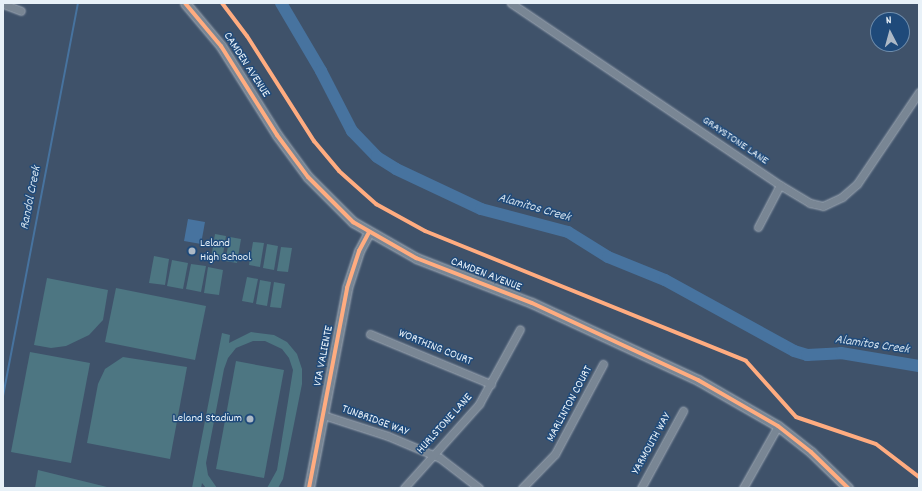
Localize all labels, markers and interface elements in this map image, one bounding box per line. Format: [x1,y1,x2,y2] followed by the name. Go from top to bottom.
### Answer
[870,12,910,52] north arrow
[885,13,892,29] text: N
[220,30,272,100] street label: CAMDEN AVENUE
[699,114,771,168] street label: GRAYSTONE LANE
[18,165,46,231] water label: Randol Creek
[496,191,572,227] water label: Alamitos Creek
[200,237,251,265] place label: Leland High School
[187,246,197,256] marker: Leland High School
[449,255,523,295] street label: CAMDEN AVENUE
[311,325,337,387] street label: VIA VALIENTE
[396,327,474,369] street label: WORTHING COURT
[834,333,910,359] water label: Alamitos Creek
[544,364,596,444] street label: MARLINTON COURT
[414,391,476,457] street label: HURLSTONE LANE
[340,402,410,440] street label: TUNBRIDGE WAY
[629,411,675,477] street label: YARMOUTH WAY
[173,412,242,426] place label: Leland Stadium
[245,414,255,424] marker: Leland Stadium

